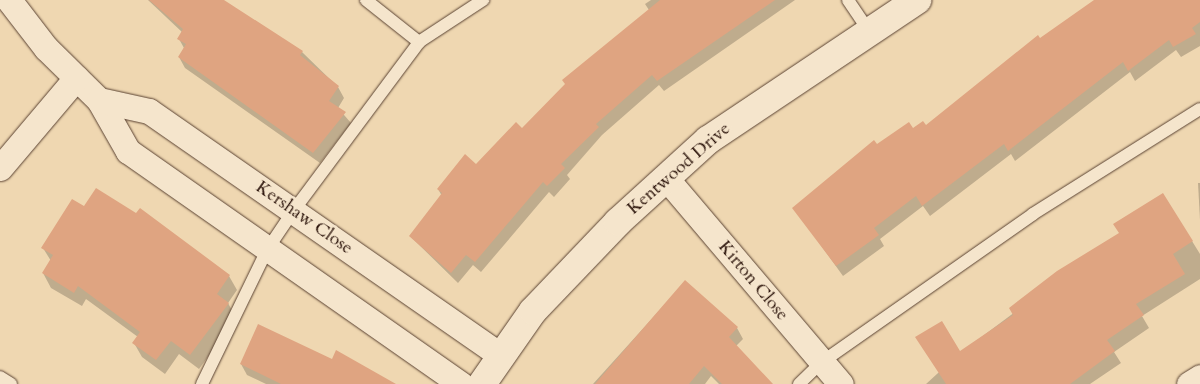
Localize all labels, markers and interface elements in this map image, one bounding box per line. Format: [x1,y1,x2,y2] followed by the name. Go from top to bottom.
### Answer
[623,118,735,220] street label: Kentwood Drive
[251,177,357,259] street label: Kershaw Close
[713,237,793,325] street label: Kirton Close

